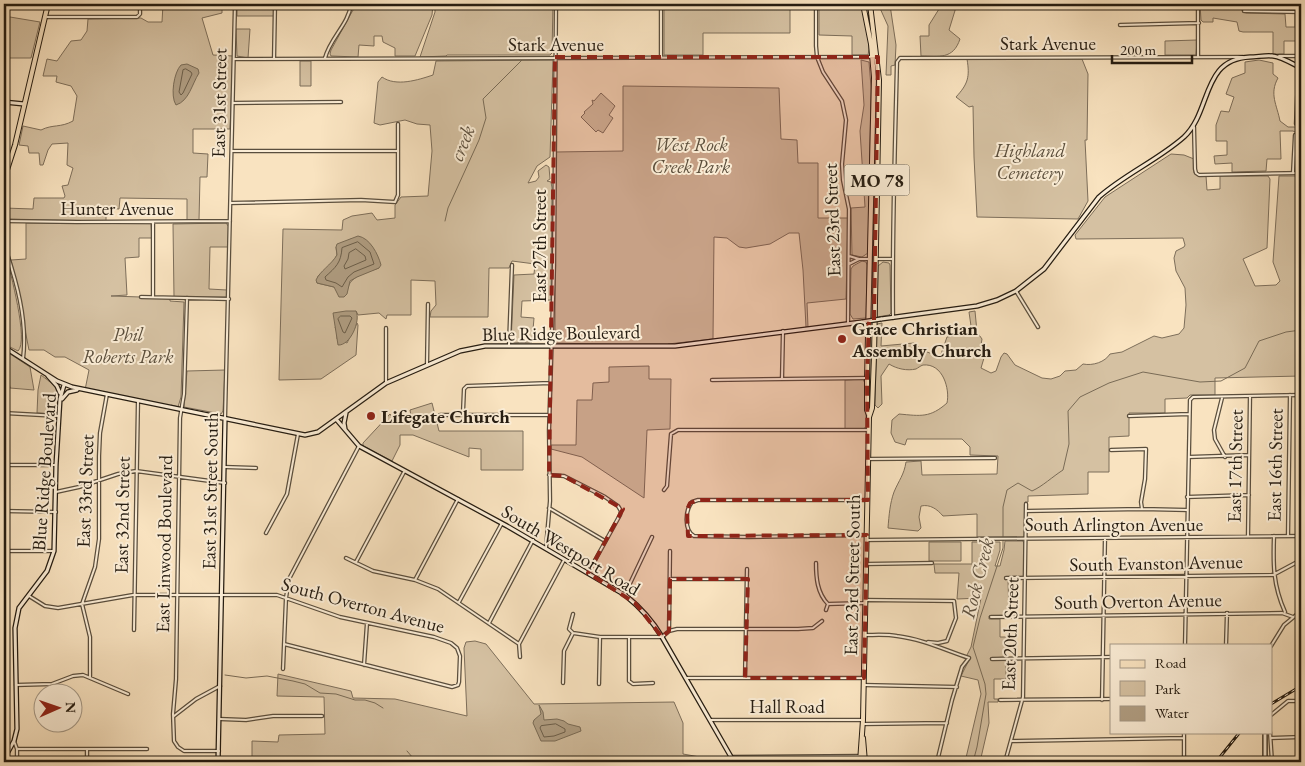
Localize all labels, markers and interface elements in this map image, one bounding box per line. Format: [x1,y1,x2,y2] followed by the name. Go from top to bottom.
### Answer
[1000,31,1096,56] street label: Stark Avenue
[508,32,604,57] street label: Stark Avenue
[1112,32,1192,64] scale bar
[1120,40,1157,59] text: 200 m
[206,48,232,158] street label: East 31st Street
[443,121,481,165] water label: creek
[652,132,731,179] park label: West Rock Creek Park
[994,138,1065,185] park label: Highland Cemetery
[818,163,846,277] street label: East 23rd Street
[844,164,910,196] road number: MO 78
[527,189,552,303] street label: East 27th Street
[60,196,174,221] street label: Hunter Avenue
[851,316,992,363] place label: Grace Christian Assembly Church
[482,319,641,347] street label: Blue Ridge Boulevard
[82,322,174,369] park label: Phil Roberts Park
[836,333,848,345] marker: Grace Christian Assembly Church
[26,392,62,552] street label: Blue Ridge Boulevard
[381,404,510,429] place label: Lifegate Church
[1262,408,1288,522] street label: East 16th Street
[1222,409,1248,523] street label: East 17th Street
[365,410,377,422] marker: Lifegate Church
[196,412,224,570] street label: East 31st Street South
[71,434,99,548] street label: East 33rd Street
[150,454,178,633] street label: East Linwood Boulevard
[108,456,136,574] street label: East 32nd Street
[838,494,866,656] street label: East 23rd Street South
[497,499,645,602] street label: South Westport Road
[1025,512,1203,537] street label: South Arlington Avenue
[954,535,1000,621] water label: Rock Creek
[1069,549,1243,577] street label: South Evanston Avenue
[279,571,447,639] street label: South Overton Avenue
[996,577,1024,691] street label: East 20th Street
[1054,587,1222,615] street label: South Overton Avenue
[1110,644,1272,734] legend
[1155,653,1187,672] text: Road
[1155,679,1182,698] text: Park
[32,684,82,734] north arrow
[749,694,825,719] street label: Hall Road
[62,702,80,714] text: N
[1155,703,1189,722] text: Water

